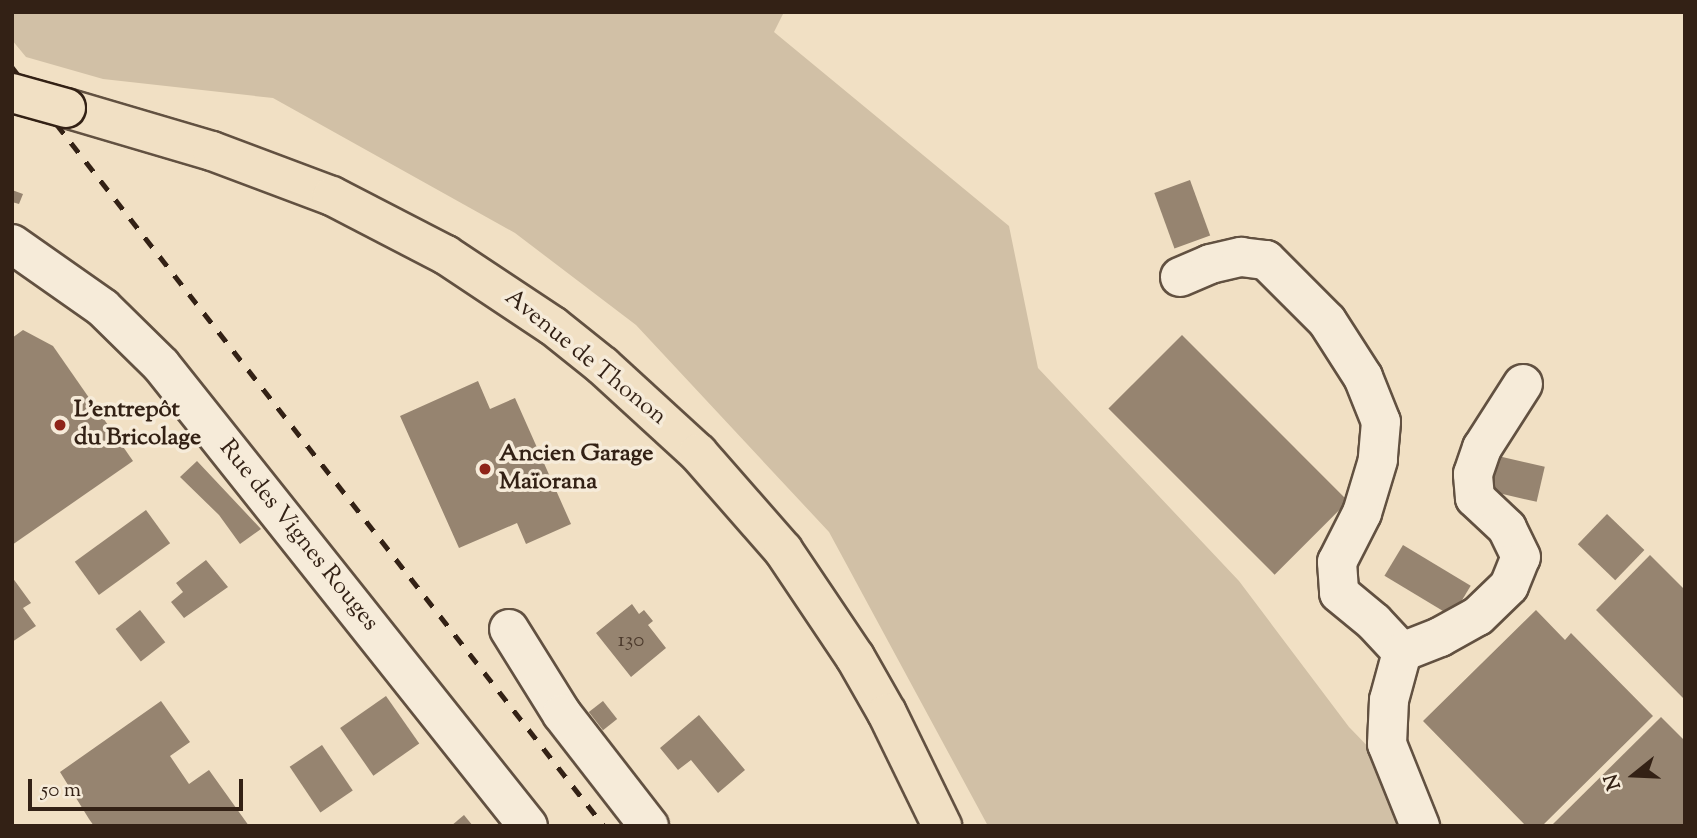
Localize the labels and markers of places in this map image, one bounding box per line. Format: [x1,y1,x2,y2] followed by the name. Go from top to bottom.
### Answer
[74,397,201,453] place label: L'entrepôt du Bricolage
[52,417,68,433] marker: L'entrepôt du Bricolage
[499,441,653,497] place label: Ancien Garage Maïorana
[477,461,493,477] marker: Ancien Garage Maïorana

